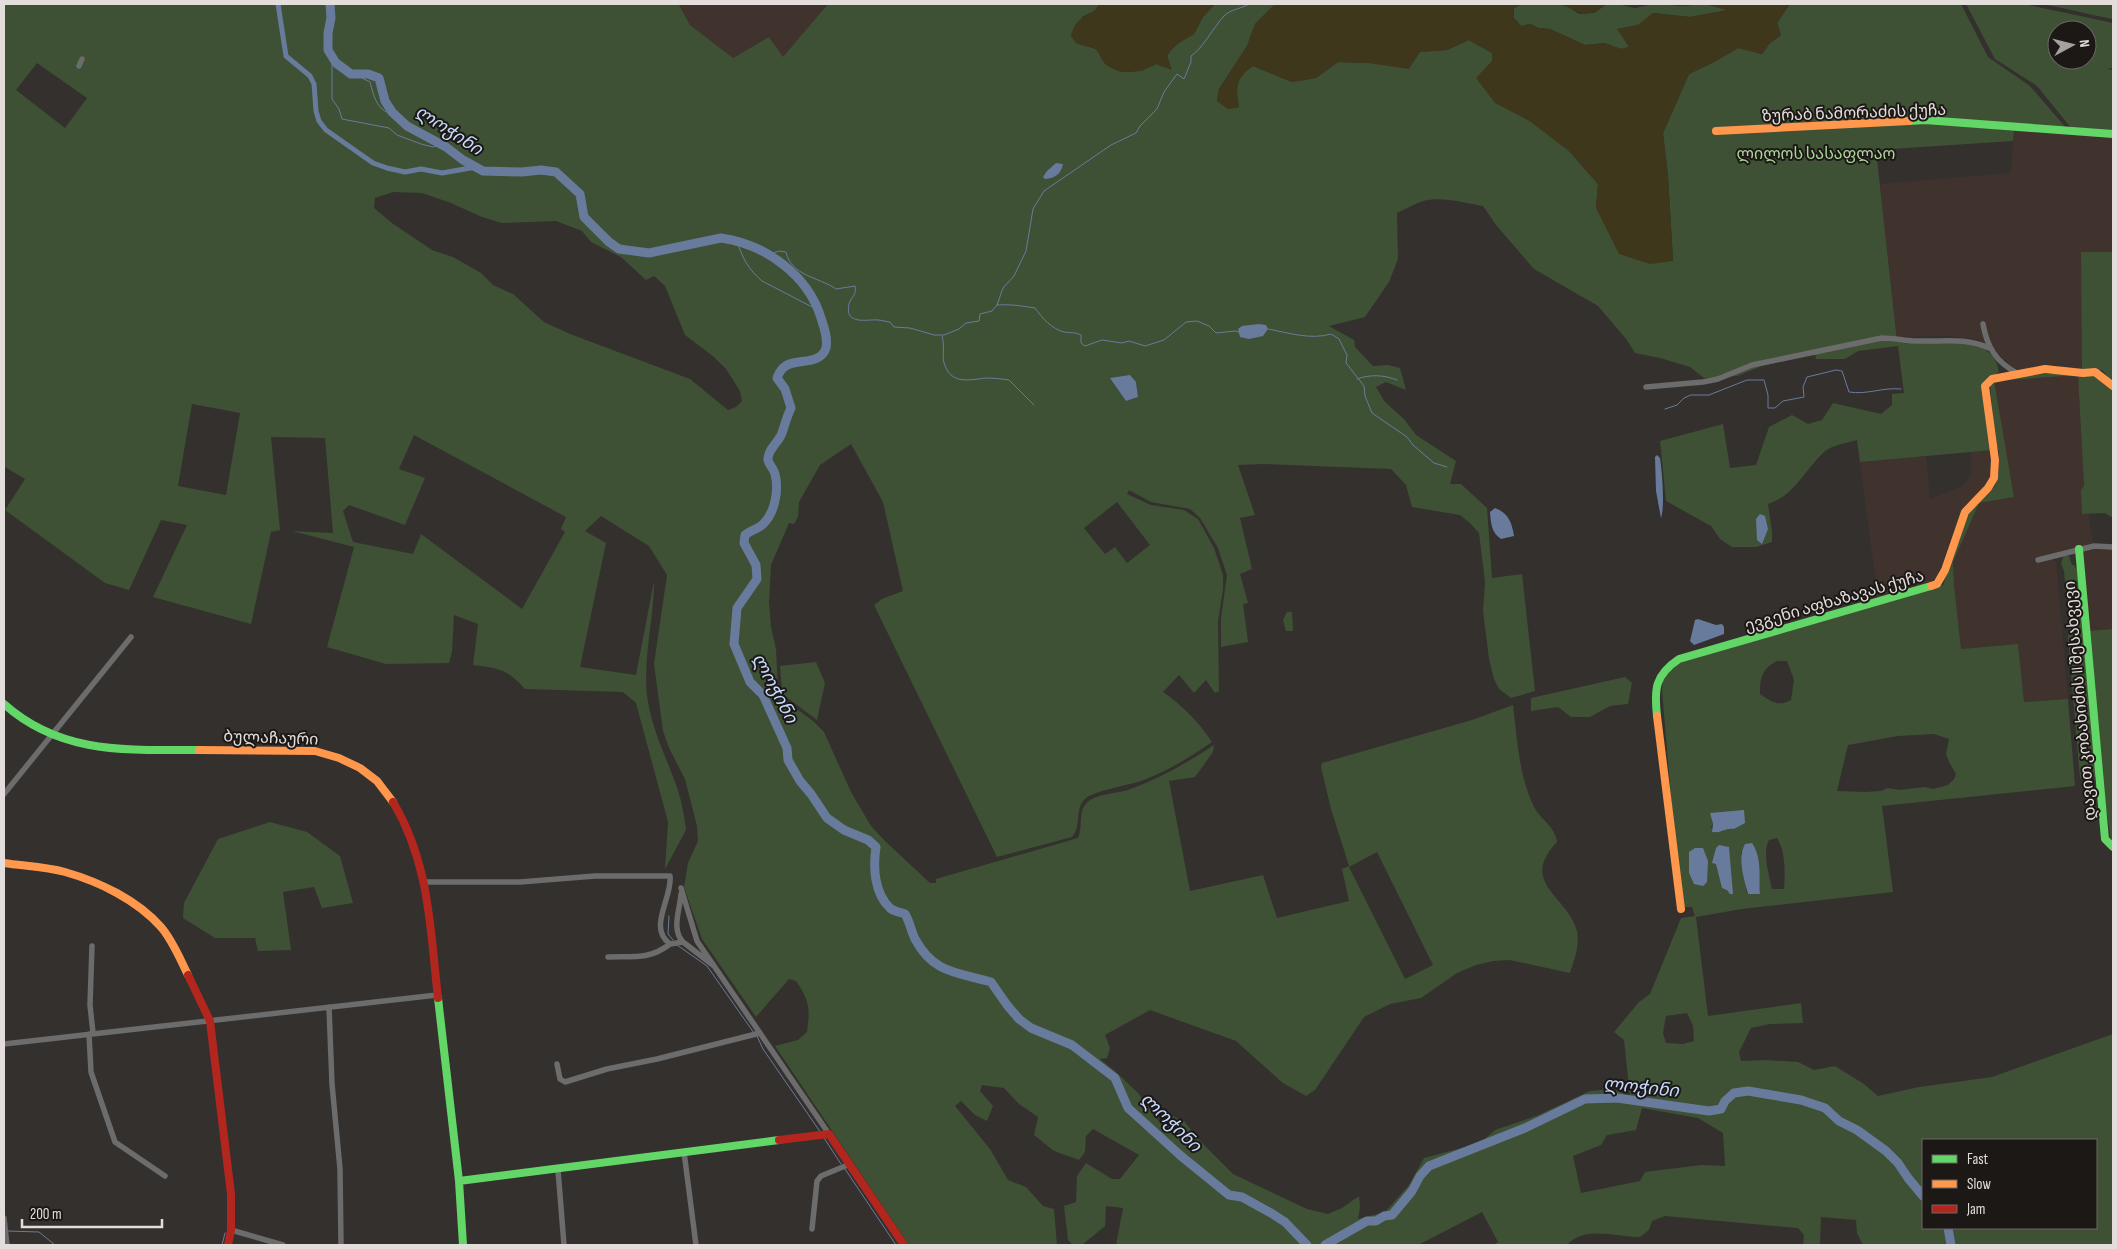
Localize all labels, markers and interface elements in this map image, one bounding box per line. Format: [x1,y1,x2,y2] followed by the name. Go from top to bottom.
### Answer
[2047,20,2097,70] north arrow
[2076,39,2093,48] text: N
[411,101,487,160] water label: ლოჭინი
[1762,101,1947,126] street label: ზურაბ ნამორაძის ქუჩა
[1737,145,1895,164] park label: ლილოს სასაფლაო
[1743,567,1926,636] street label: ევგენი აფხაზავას ქუჩა
[2061,580,2100,821] street label: დავით კობახიძის II შესახვევი
[747,650,802,727] water label: ლოჭინი
[223,727,319,750] street label: ბულაჩაური
[1602,1073,1680,1102] water label: ლოჭინი
[1136,1088,1206,1157] water label: ლოჭინი
[1922,1139,2097,1229] legend
[1967,1150,1989,1169] text: Fast
[1967,1175,1991,1194] text: Slow
[22,1196,162,1228] scale bar
[1966,1200,1985,1219] text: Jam
[30,1205,62,1224] text: 200 m

